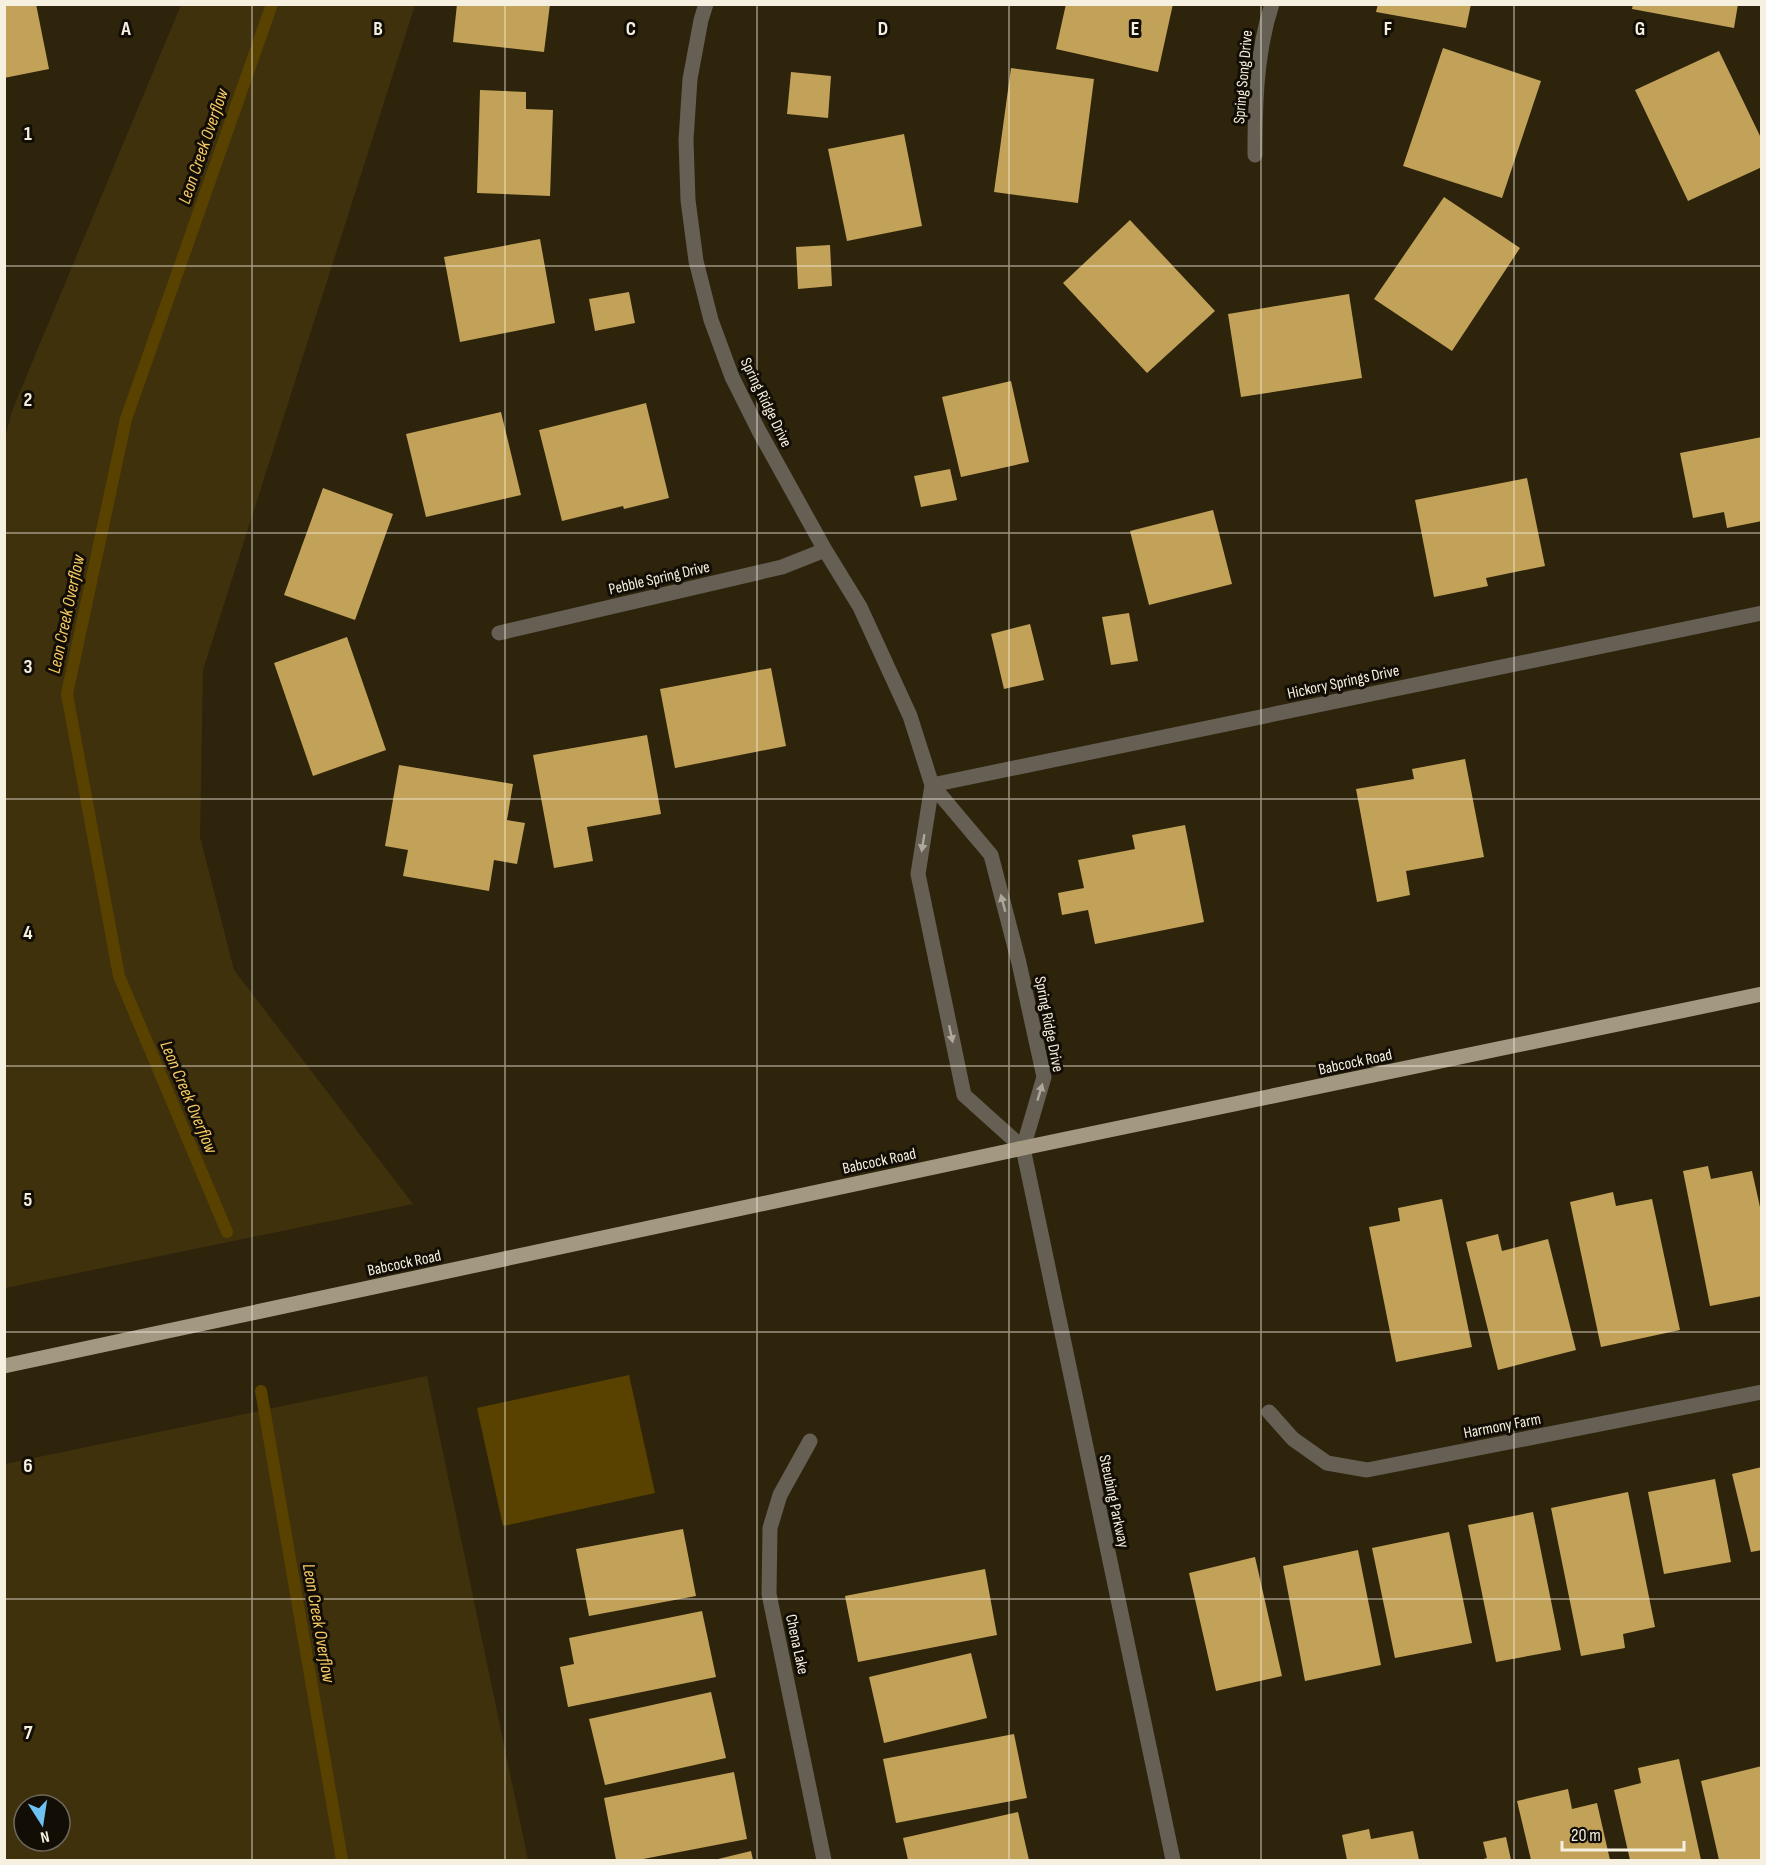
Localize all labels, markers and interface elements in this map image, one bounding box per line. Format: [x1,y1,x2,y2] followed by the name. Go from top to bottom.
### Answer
[120,17,131,41] text: A
[373,17,383,41] text: B
[626,17,636,41] text: C
[878,17,888,41] text: D
[1131,17,1139,41] text: E
[1384,17,1392,41] text: F
[1635,17,1645,41] text: G
[1230,29,1257,125] street label: Spring Song Drive
[174,85,233,207] water label: Leon Creek Overflow
[24,122,32,146] text: 1
[736,355,795,450] street label: Spring Ridge Drive
[24,388,32,412] text: 2
[44,552,89,675] water label: Leon Creek Overflow
[607,558,712,599] street label: Pebble Spring Drive
[24,655,33,679] text: 3
[1286,661,1401,704] street label: Hickory Springs Drive
[919,833,928,852] one-way arrow
[998,893,1008,912] one-way arrow
[23,921,33,945] text: 4
[1030,975,1067,1074] street label: Spring Ridge Drive
[947,1025,956,1044] one-way arrow
[155,1038,222,1158] water label: Leon Creek Overflow
[1317,1045,1394,1080] street label: Babcock Road
[1036,1083,1045,1101] one-way arrow
[841,1144,918,1179] street label: Babcock Road
[24,1188,33,1212] text: 5
[366,1246,443,1281] street label: Babcock Road
[1462,1410,1542,1443] street label: Harmony Farm
[1094,1453,1133,1550] street label: Steubing Parkway
[23,1454,33,1478] text: 6
[298,1562,339,1685] water label: Leon Creek Overflow
[781,1613,812,1676] street label: Chena Lake
[24,1721,33,1745] text: 7
[12,1793,72,1853] north arrow
[1562,1814,1684,1852] scale bar
[1571,1825,1601,1846] text: 20 m
[39,1826,51,1846] text: N

